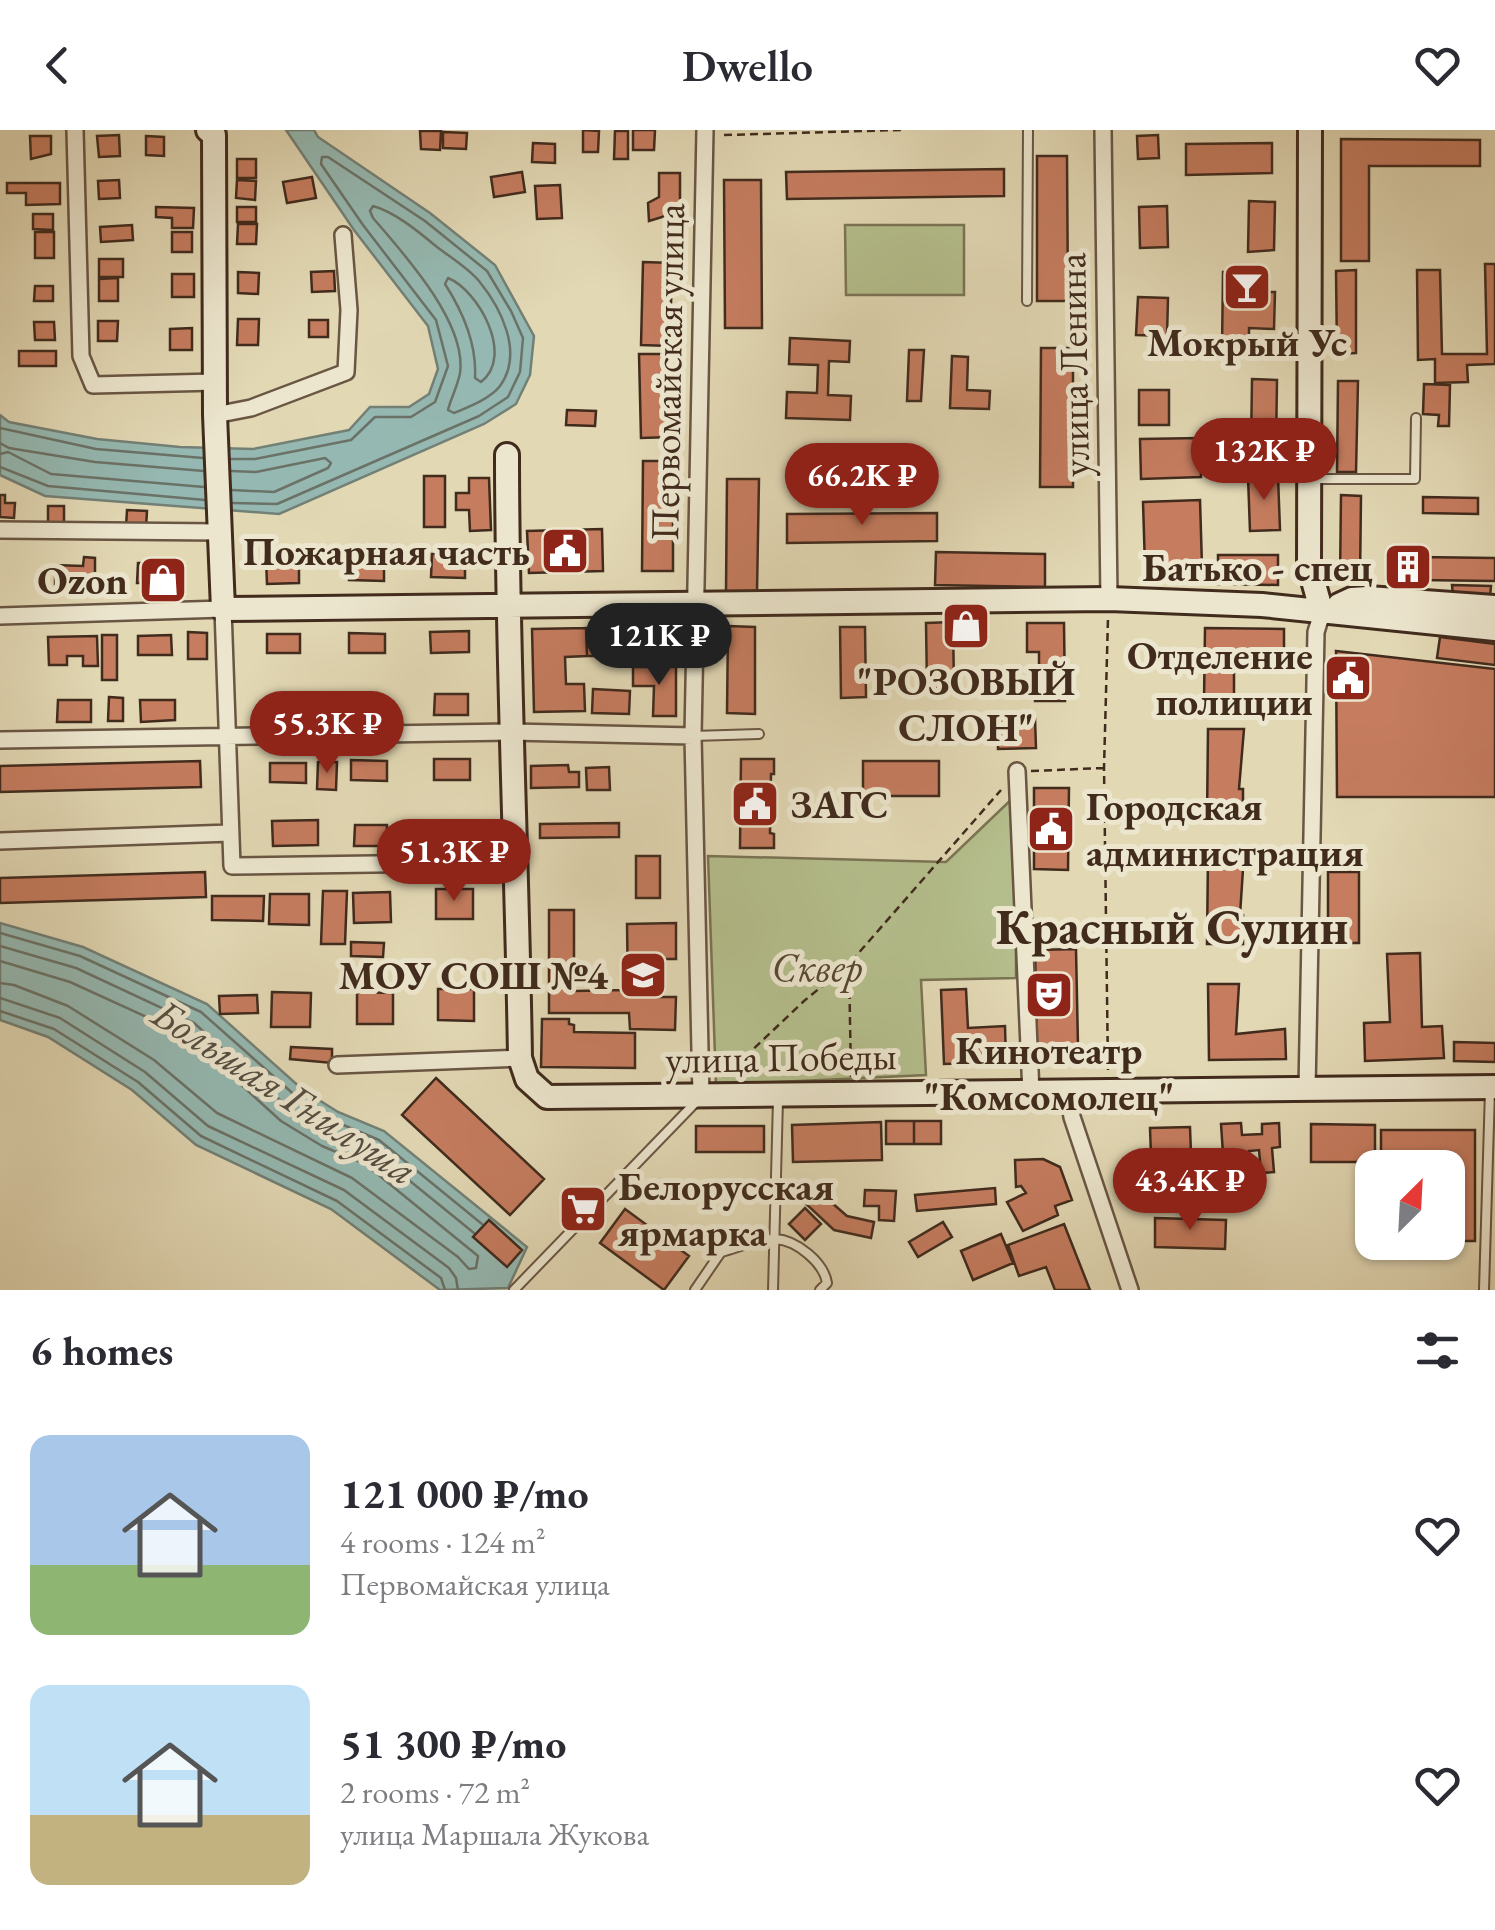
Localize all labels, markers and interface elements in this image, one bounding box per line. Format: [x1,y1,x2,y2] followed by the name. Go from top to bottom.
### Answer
[682,36,813,94] text: Dwello
[30,38,85,93] icon: back
[1410,38,1465,93] icon: heart
[638,203,696,541] street label: Первомайская улица
[1045,252,1101,478] street label: улица Ленина
[1221,261,1273,313] bar icon: Мокрый Ус
[1147,316,1347,368] place label: Мокрый Ус
[1183,418,1345,503] pin: 132K ₽
[1213,429,1315,471] text: 132K ₽
[770,443,954,528] pin: 66.2K ₽
[807,454,917,496] text: 66.2K ₽
[243,525,530,577] place label: Пожарная часть
[539,525,591,577] public building icon: Пожарная часть
[1142,541,1373,593] place label: Батько - спец
[1382,541,1434,593] building icon: Батько - спец
[37,554,128,606] place label: Ozon
[137,554,189,606] shop icon: Ozon
[940,600,992,652] shop icon: "РОЗОВЫЙ СЛОН"
[578,603,740,688] pin: 121K ₽
[608,614,710,656] text: 121K ₽
[1127,629,1313,727] place label: Отделение полиции
[1322,652,1374,704] public building icon: Отделение полиции
[857,655,1075,753] place label: "РОЗОВЫЙ СЛОН"
[235,691,419,776] pin: 55.3K ₽
[272,702,382,744] text: 55.3K ₽
[729,778,781,830] public building icon: ЗАГС
[790,778,889,830] place label: ЗАГС
[1086,780,1364,878] place label: Городская администрация
[1025,803,1077,855] public building icon: Городская администрация
[362,819,546,904] pin: 51.3K ₽
[399,830,509,872] text: 51.3K ₽
[996,894,1348,959] district label: Красный Сулин
[772,941,863,993] park label: Сквер
[338,949,609,1001] place label: МОУ СОШ №4
[617,949,669,1001] school or university icon: МОУ СОШ №4
[1023,969,1075,1021] theatre icon: Кинотеатр "Комсомолец"
[141,985,427,1197] water label: Большая Гнилуша
[924,1024,1174,1122] place label: Кинотеатр "Комсомолец"
[665,1029,897,1085] street label: улица Победы
[1098,1148,1282,1233] pin: 43.4K ₽
[1355,1150,1465,1260] north arrow
[1355,1150,1465,1260] map controls
[1135,1159,1245,1201] text: 43.4K ₽
[617,1160,834,1258] place label: Белорусская ярмарка
[557,1183,609,1235] supermarket icon: Белорусская ярмарка
[30,1323,173,1378] text: 6 homes
[1410,1323,1465,1378] icon: filters
[340,1466,589,1521] text: 121 000 ₽/mo
[110,1475,230,1595] icon: home
[1410,1508,1465,1563] icon: heart
[340,1521,546,1563] text: 4 rooms · 124 m²
[340,1563,610,1605] text: Первомайская улица
[340,1716,566,1771] text: 51 300 ₽/mo
[110,1725,230,1845] icon: home
[1410,1758,1465,1813] icon: heart
[340,1771,530,1813] text: 2 rooms · 72 m²
[340,1813,649,1855] text: улица Маршала Жукова

